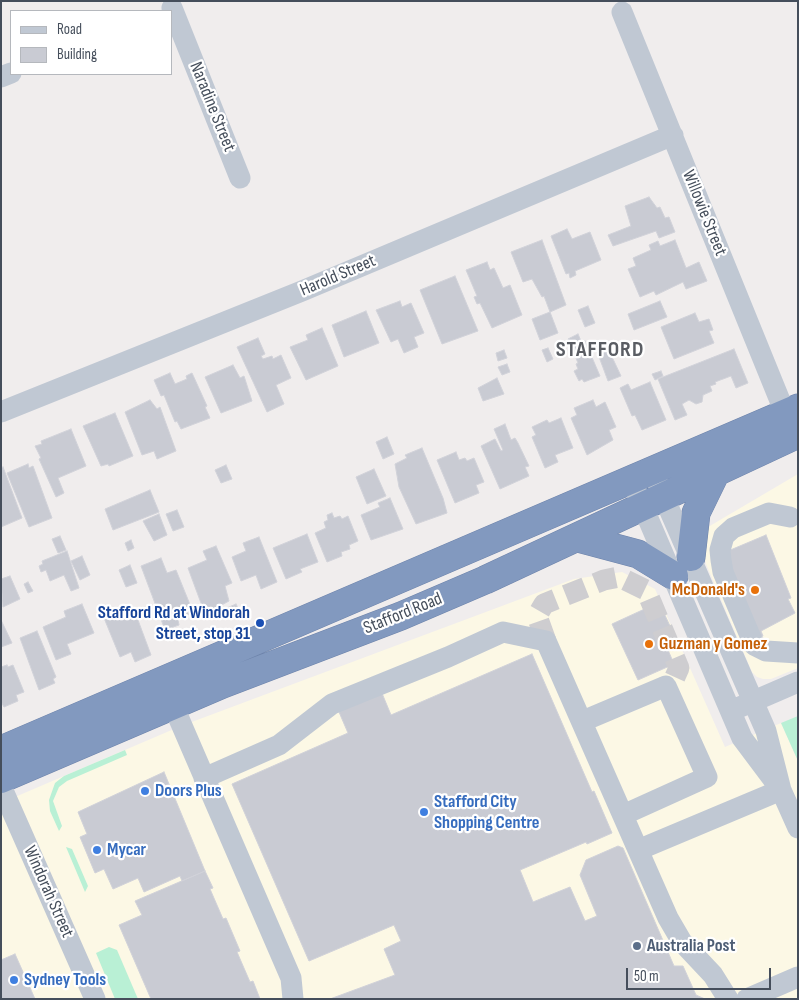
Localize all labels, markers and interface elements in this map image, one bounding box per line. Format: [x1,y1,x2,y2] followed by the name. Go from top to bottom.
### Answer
[10,10,172,75] legend
[57,20,82,39] text: Road
[57,45,97,64] text: Building
[184,59,240,155] street label: Naradine Street
[677,167,731,259] street label: Willowie Street
[297,250,379,302] street label: Harold Street
[555,337,645,363] district label: STAFFORD
[672,579,745,601] place label: McDonald's
[749,584,761,596] marker: McDonald's
[361,589,445,639] street label: Stafford Road
[98,602,250,644] place label: Stafford Rd at Windorah Street, stop 31
[254,617,266,629] marker: Stafford Rd at Windorah Street, stop 31
[659,633,767,655] place label: Guzman y Gomez
[643,638,655,650] marker: Guzman y Gomez
[155,780,222,802] place label: Doors Plus
[139,785,151,797] marker: Doors Plus
[434,791,539,834] place label: Stafford City Shopping Centre
[418,806,430,818] marker: Stafford City Shopping Centre
[107,839,146,861] place label: Mycar
[18,843,78,941] street label: Windorah Street
[91,844,103,856] marker: Mycar
[647,935,735,957] place label: Australia Post
[631,940,643,952] marker: Australia Post
[629,958,774,990] scale bar
[634,967,659,986] text: 50 m
[24,969,106,991] place label: Sydney Tools
[8,974,20,986] marker: Sydney Tools

